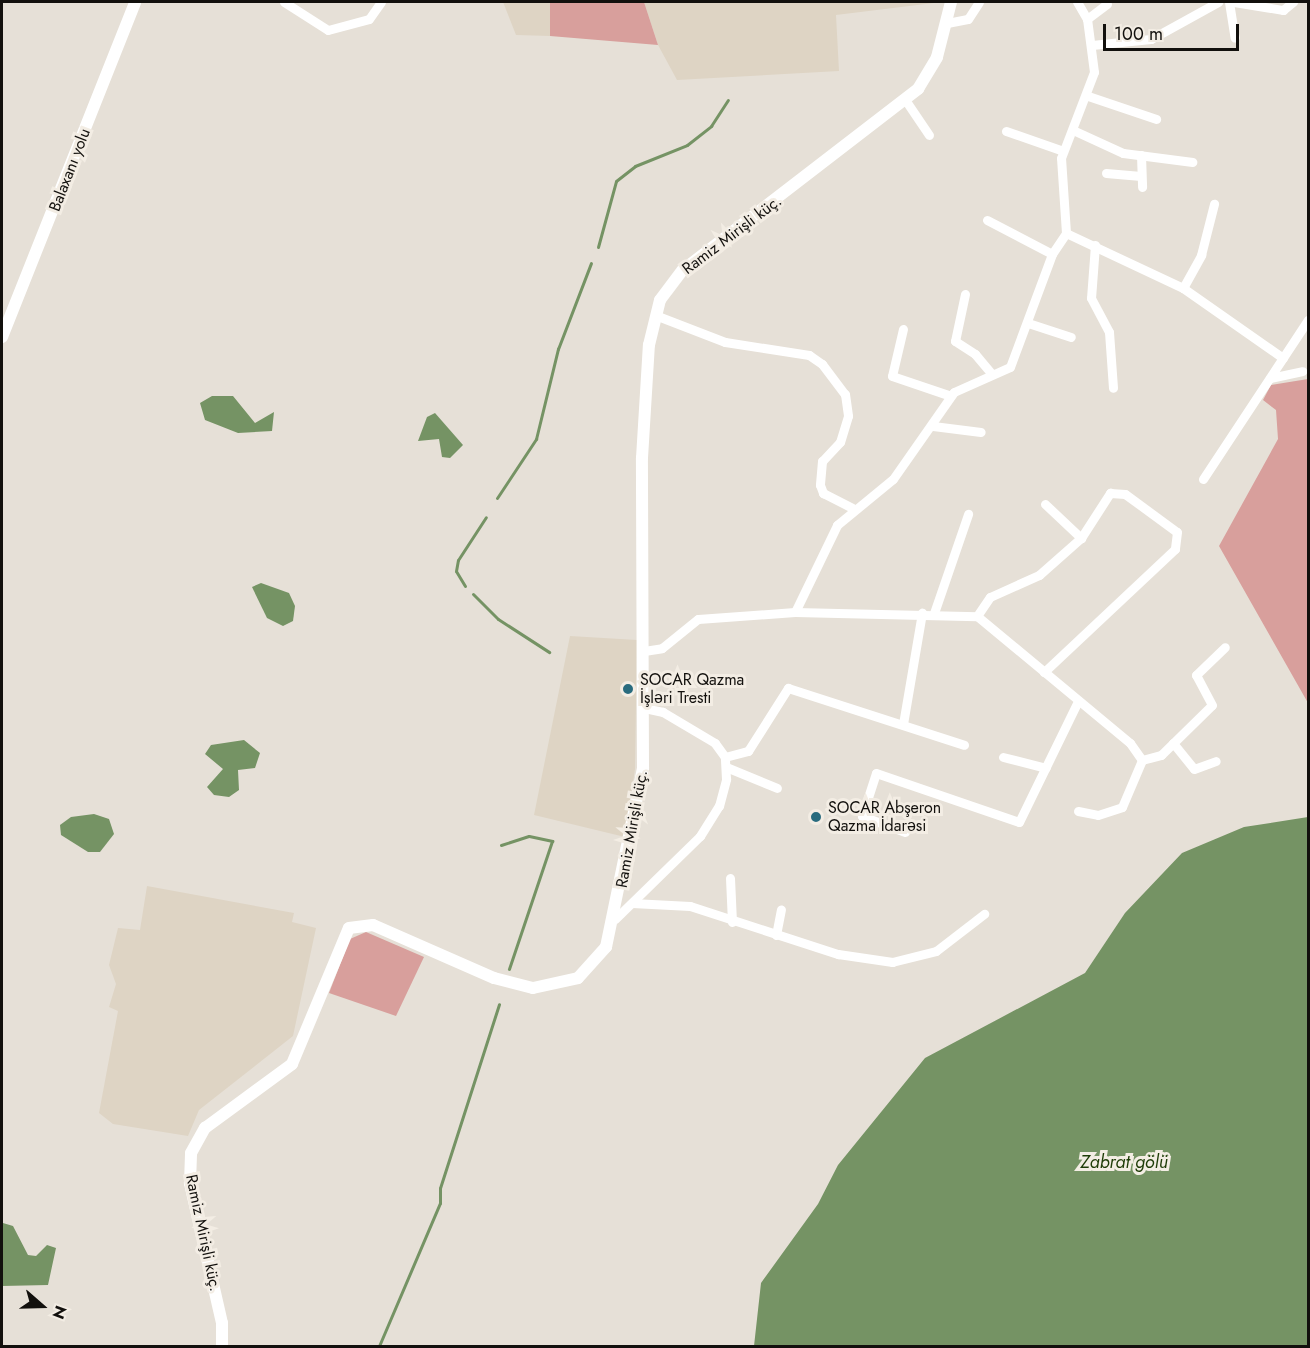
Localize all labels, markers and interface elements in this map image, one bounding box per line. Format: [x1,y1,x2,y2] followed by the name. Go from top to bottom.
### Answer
[1106,12,1242,50] scale bar
[1114,21,1163,47] text: 100 m
[45,126,95,214] street label: Balaxanı yolu
[679,191,785,279] street label: Ramiz Mirişli küç.
[640,670,744,708] place label: SOCAR Qazma İşləri Tresti
[621,682,635,696] marker: SOCAR Qazma İşləri Tresti
[612,769,652,889] street label: Ramiz Mirişli küç.
[828,798,941,836] place label: SOCAR Abşeron Qazma İdarəsi
[809,810,823,824] marker: SOCAR Abşeron Qazma İdarəsi
[1080,1151,1168,1173] water label: Zabrat gölü
[181,1173,225,1293] street label: Ramiz Mirişli küç.
[12,1276,72,1336] north arrow
[46,1302,72,1322] text: N

